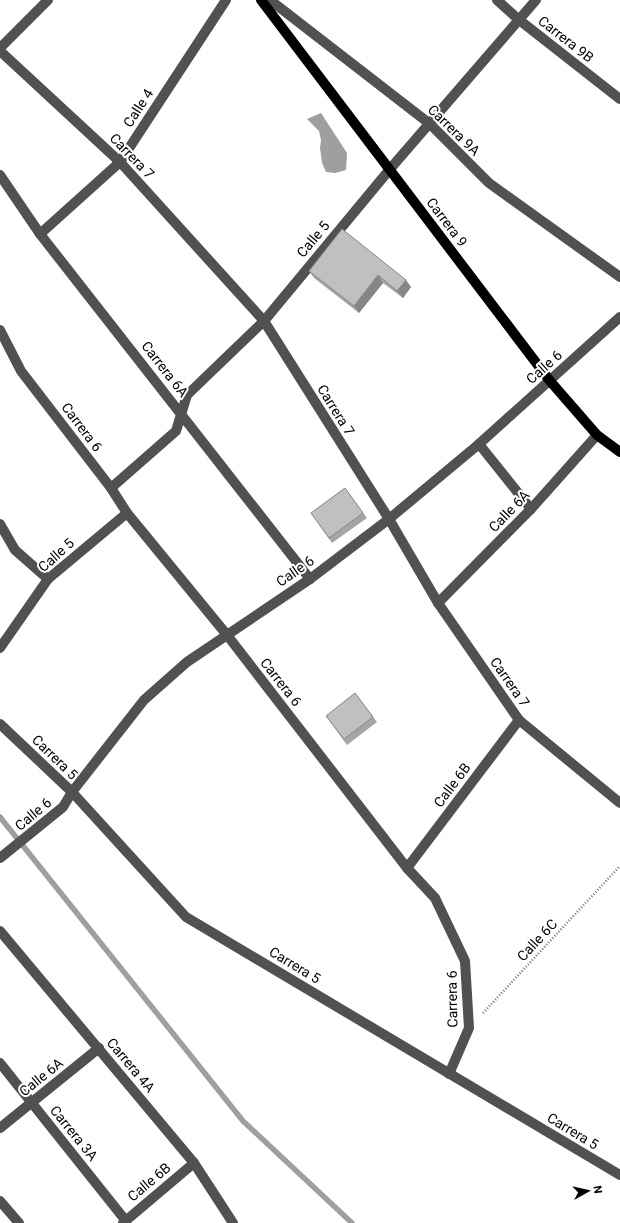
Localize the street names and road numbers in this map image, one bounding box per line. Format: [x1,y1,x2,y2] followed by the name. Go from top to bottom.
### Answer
[535,12,597,66] street label: Carrera 9B
[120,86,156,130] street label: Calle 4
[425,101,483,159] street label: Carrera 9A
[106,130,158,182] street label: Carrera 7
[423,194,471,250] street label: Carrera 9
[293,218,333,260] street label: Calle 5
[138,338,192,400] street label: Carrera 6A
[523,347,565,387] street label: Calle 6
[314,382,358,438] street label: Carrera 7
[58,399,106,455] street label: Carrera 6
[485,487,533,535] street label: Calle 6A
[35,535,77,575] street label: Calle 5
[273,552,317,590] street label: Calle 6
[487,654,533,710] street label: Carrera 7
[257,655,305,709] street label: Carrera 6
[29,731,81,783] street label: Carrera 5
[430,760,474,810] street label: Calle 6B
[12,794,54,834] street label: Calle 6
[514,916,560,964] street label: Calle 6C
[266,943,324,987] street label: Carrera 5
[444,970,460,1028] street label: Carrera 6
[104,1035,158,1095] street label: Carrera 4A
[16,1055,66,1099] street label: Calle 6A
[47,1102,101,1164] street label: Carrera 3A
[544,1109,602,1153] street label: Carrera 5
[124,1159,174,1205] street label: Calle 6B

